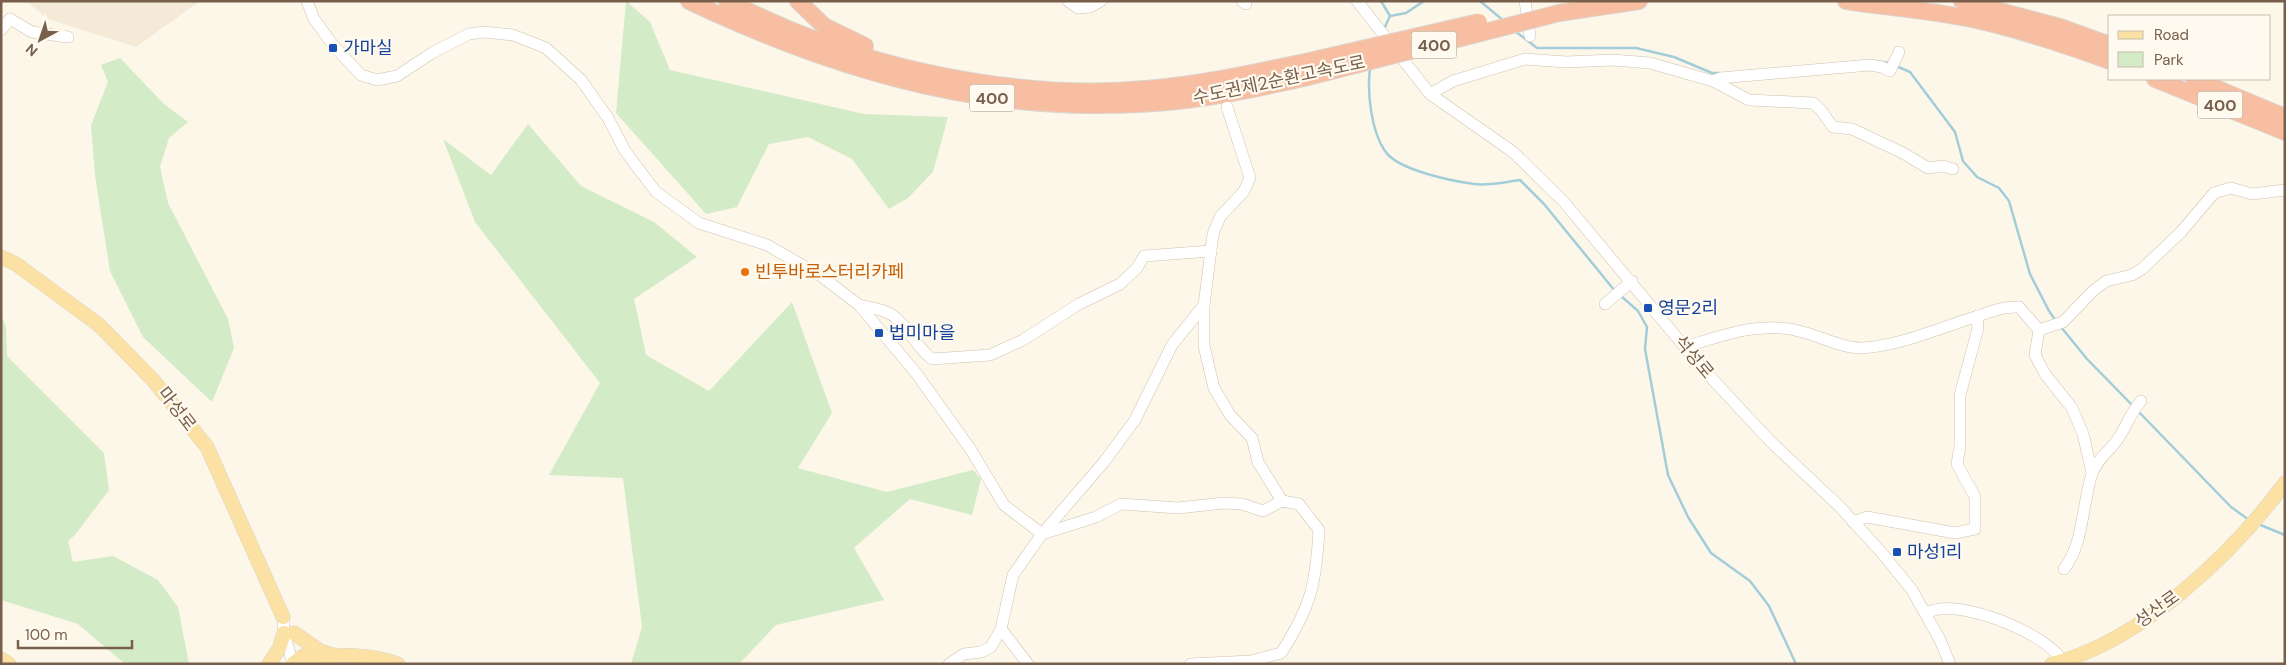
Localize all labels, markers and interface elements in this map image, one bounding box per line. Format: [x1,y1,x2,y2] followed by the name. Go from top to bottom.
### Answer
[15,15,65,65] north arrow
[2108,15,2271,80] legend
[2154,25,2189,45] text: Road
[1412,32,1456,58] road number: 400
[343,36,393,60] place label: 가마실
[22,40,41,60] text: N
[327,42,339,54] marker: 가마실
[1190,50,1368,110] street label: 수도권제2순환고속도로
[2154,50,2184,70] text: Park
[970,85,1014,112] road number: 400
[2198,92,2242,118] road number: 400
[755,260,904,284] place label: 빈투바로스터리카페
[739,266,751,278] marker: 빈투바로스터리카페
[1658,296,1718,320] place label: 영문2리
[1642,302,1654,314] marker: 영문2리
[889,321,955,345] place label: 법미마을
[873,327,885,339] marker: 법미마을
[1669,330,1719,384] street label: 석성로
[152,382,202,436] street label: 마성로
[1907,540,1962,564] place label: 마성1리
[1891,546,1903,558] marker: 마성1리
[2130,585,2184,633] street label: 성산로
[18,618,131,650] scale bar
[25,625,68,645] text: 100 m

